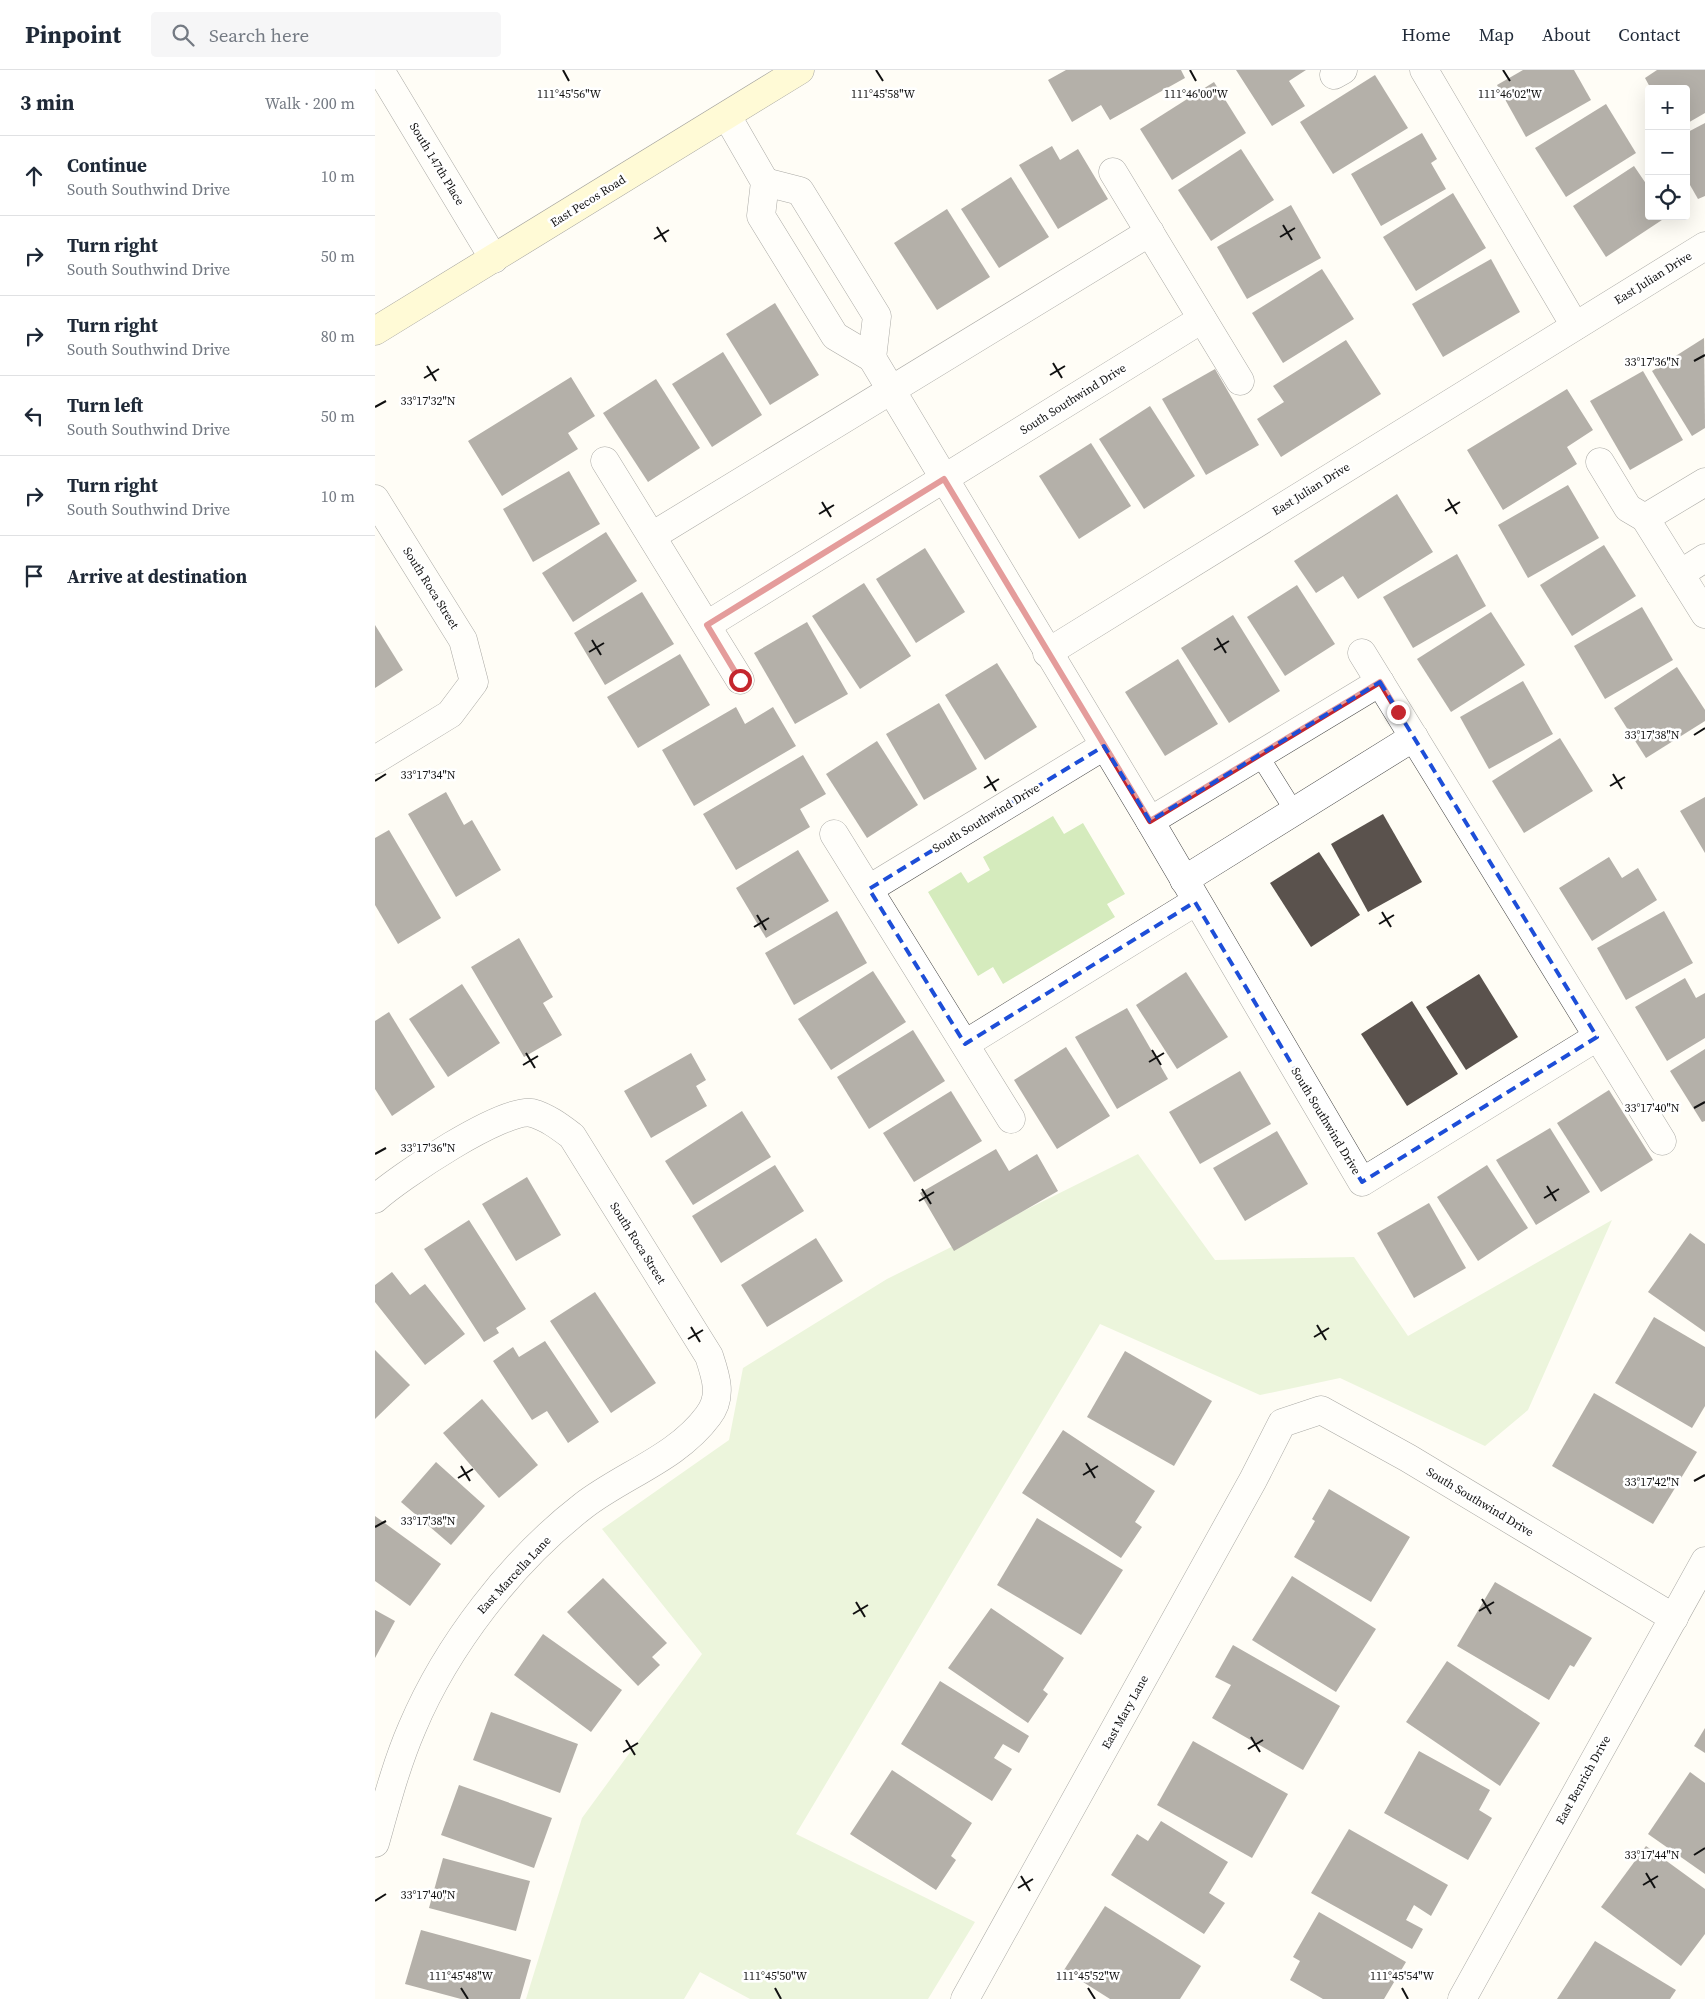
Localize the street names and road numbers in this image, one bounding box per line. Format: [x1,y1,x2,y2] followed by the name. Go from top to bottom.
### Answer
[406,120,468,208] street label: South 147th Place
[547,171,629,231] street label: East Pecos Road
[1611,248,1695,308] street label: East Julian Drive
[1017,360,1129,438] street label: South Southwind Drive
[1269,459,1353,519] street label: East Julian Drive
[399,544,463,632] street label: South Roca Street
[929,780,1043,856] street label: South Southwind Drive
[1288,1064,1364,1178] street label: South Southwind Drive
[606,1199,670,1287] street label: South Roca Street
[1423,1464,1537,1540] street label: South Southwind Drive
[474,1533,554,1617] street label: East Marcella Lane
[1098,1672,1152,1752] street label: East Mary Lane
[1552,1733,1614,1827] street label: East Benrich Drive

